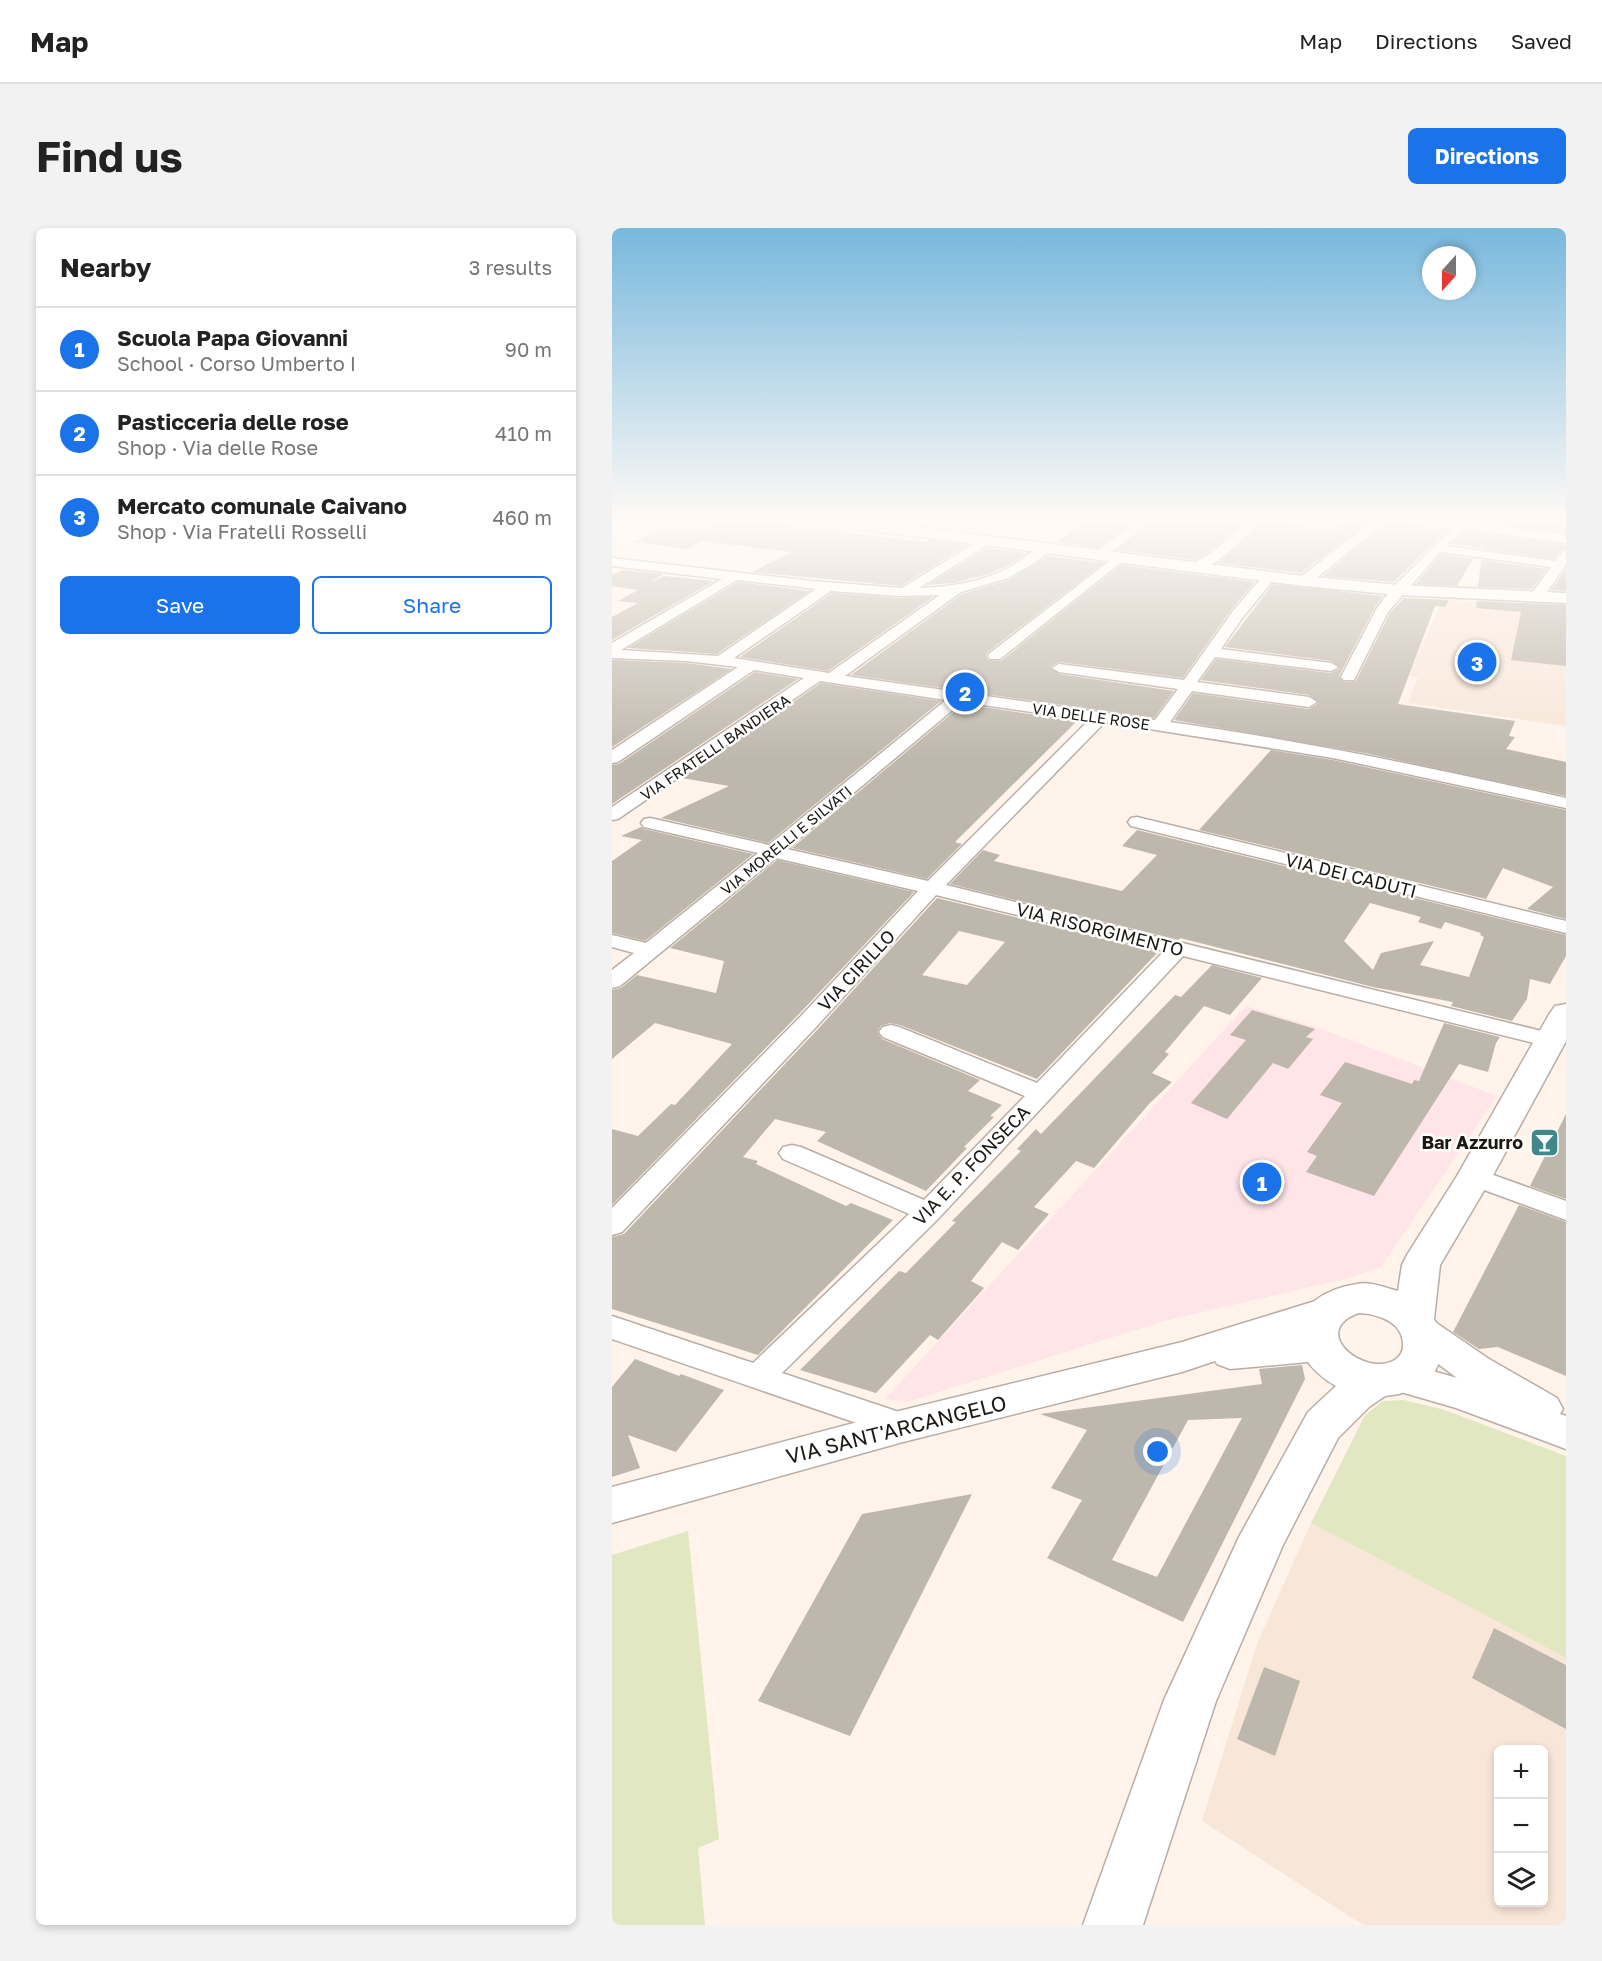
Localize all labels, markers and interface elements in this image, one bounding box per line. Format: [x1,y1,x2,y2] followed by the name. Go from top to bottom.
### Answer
[30,25,88,58] text: Map
[1299,28,1342,54] text: Map
[1375,28,1478,54] text: Directions
[1511,28,1572,54] text: Saved
[1408,128,1566,184] button: Directions
[36,131,183,181] text: Find us
[1422,246,1476,300] north arrow
[60,252,151,283] text: Nearby
[469,255,552,279] text: 3 results
[117,324,348,351] text: Scuola Papa Giovanni
[74,337,85,361] text: 1
[505,337,552,361] text: 90 m
[117,351,356,375] text: School · Corso Umberto I
[117,408,349,435] text: Pasticceria delle rose
[73,421,86,445] text: 2
[495,421,552,445] text: 410 m
[117,435,318,459] text: Shop · Via delle Rose
[117,492,407,519] text: Mercato comunale Caivano
[73,505,86,529] text: 3
[493,505,552,529] text: 460 m
[117,519,367,543] text: Shop · Via Fratelli Rosselli
[60,576,300,634] button: Save
[312,576,552,634] button: Share
[1458,640,1496,684] pin: 3
[946,670,984,714] pin: 2
[637,690,793,804] street label: VIA FRATELLI BANDIERA
[1031,699,1151,733] street label: VIA DELLE ROSE
[717,782,855,898] street label: VIA MORELLI E SILVATI
[1283,848,1419,902] street label: VIA DEI CADUTI
[1014,898,1186,960] street label: VIA RISORGIMENTO
[813,925,899,1015] street label: VIA CIRILLO
[908,1100,1034,1230] street label: VIA E. P. FONSECA
[1528,1126,1560,1158] bar icon: Bar Azzurro
[1421,1131,1523,1153] place label: Bar Azzurro
[1242,1160,1282,1204] pin: 1
[783,1389,1009,1469] street label: VIA SANT'ARCANGELO
[1143,1437,1172,1466] your location
[1494,1745,1548,1907] map controls
[1494,1745,1548,1799] button: +
[1494,1799,1548,1853] button: −
[1494,1853,1548,1907] button: layers

